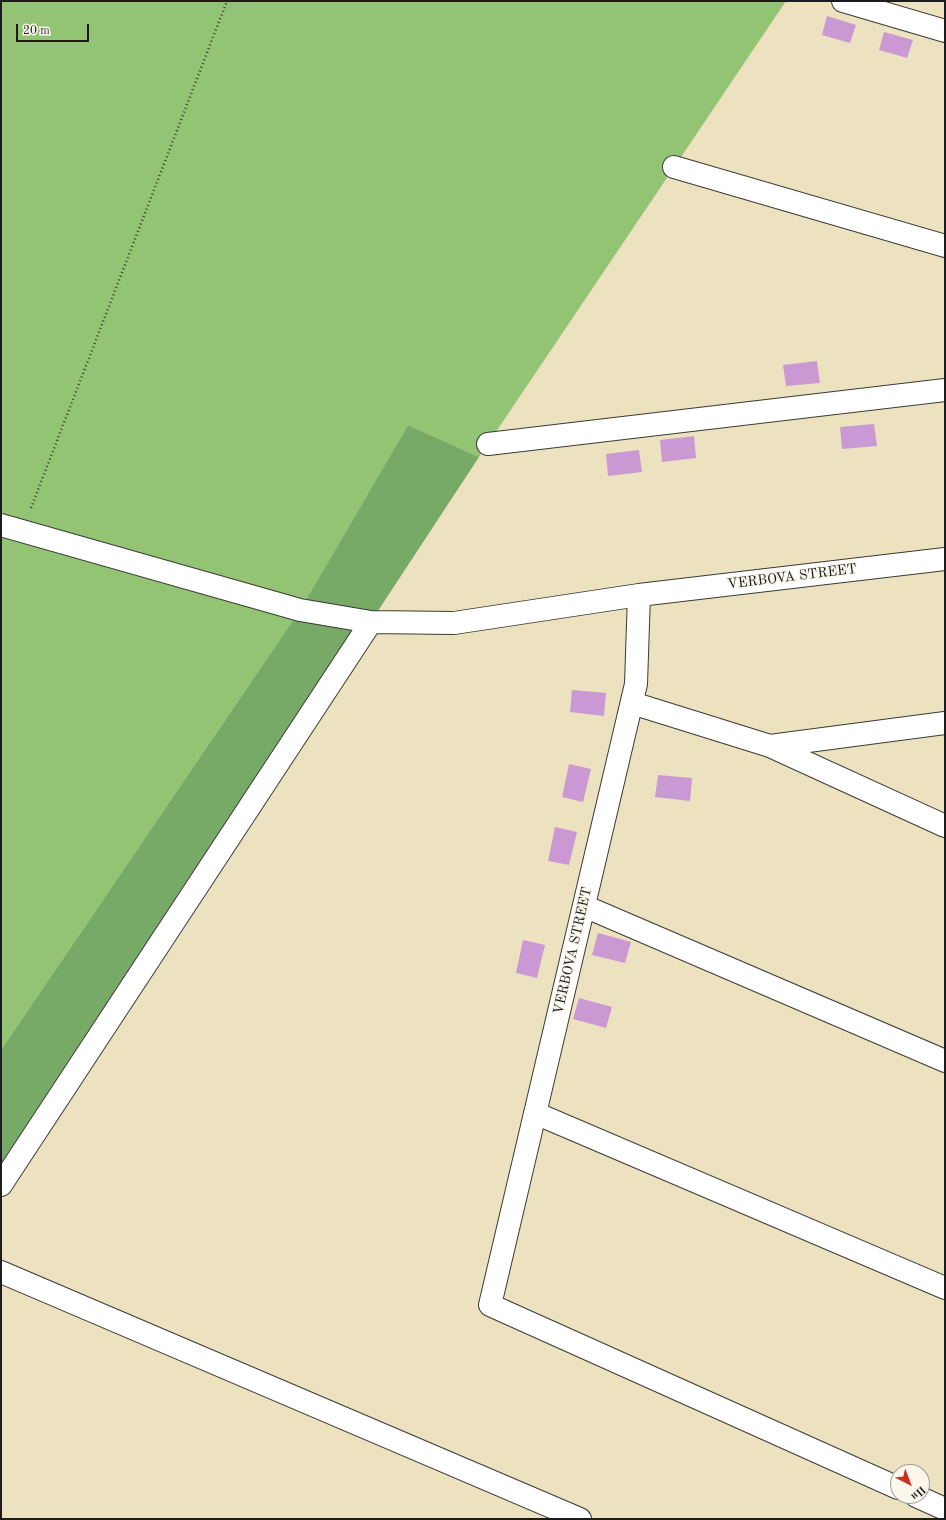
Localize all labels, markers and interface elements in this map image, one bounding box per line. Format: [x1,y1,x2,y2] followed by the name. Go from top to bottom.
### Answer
[18,16,91,42] scale bar
[23,25,50,37] text: 20 m
[726,561,858,593] street label: VERBOVA STREET
[550,886,596,1016] street label: VERBOVA STREET
[890,1464,930,1504] north arrow
[908,1483,927,1502] text: Пн

